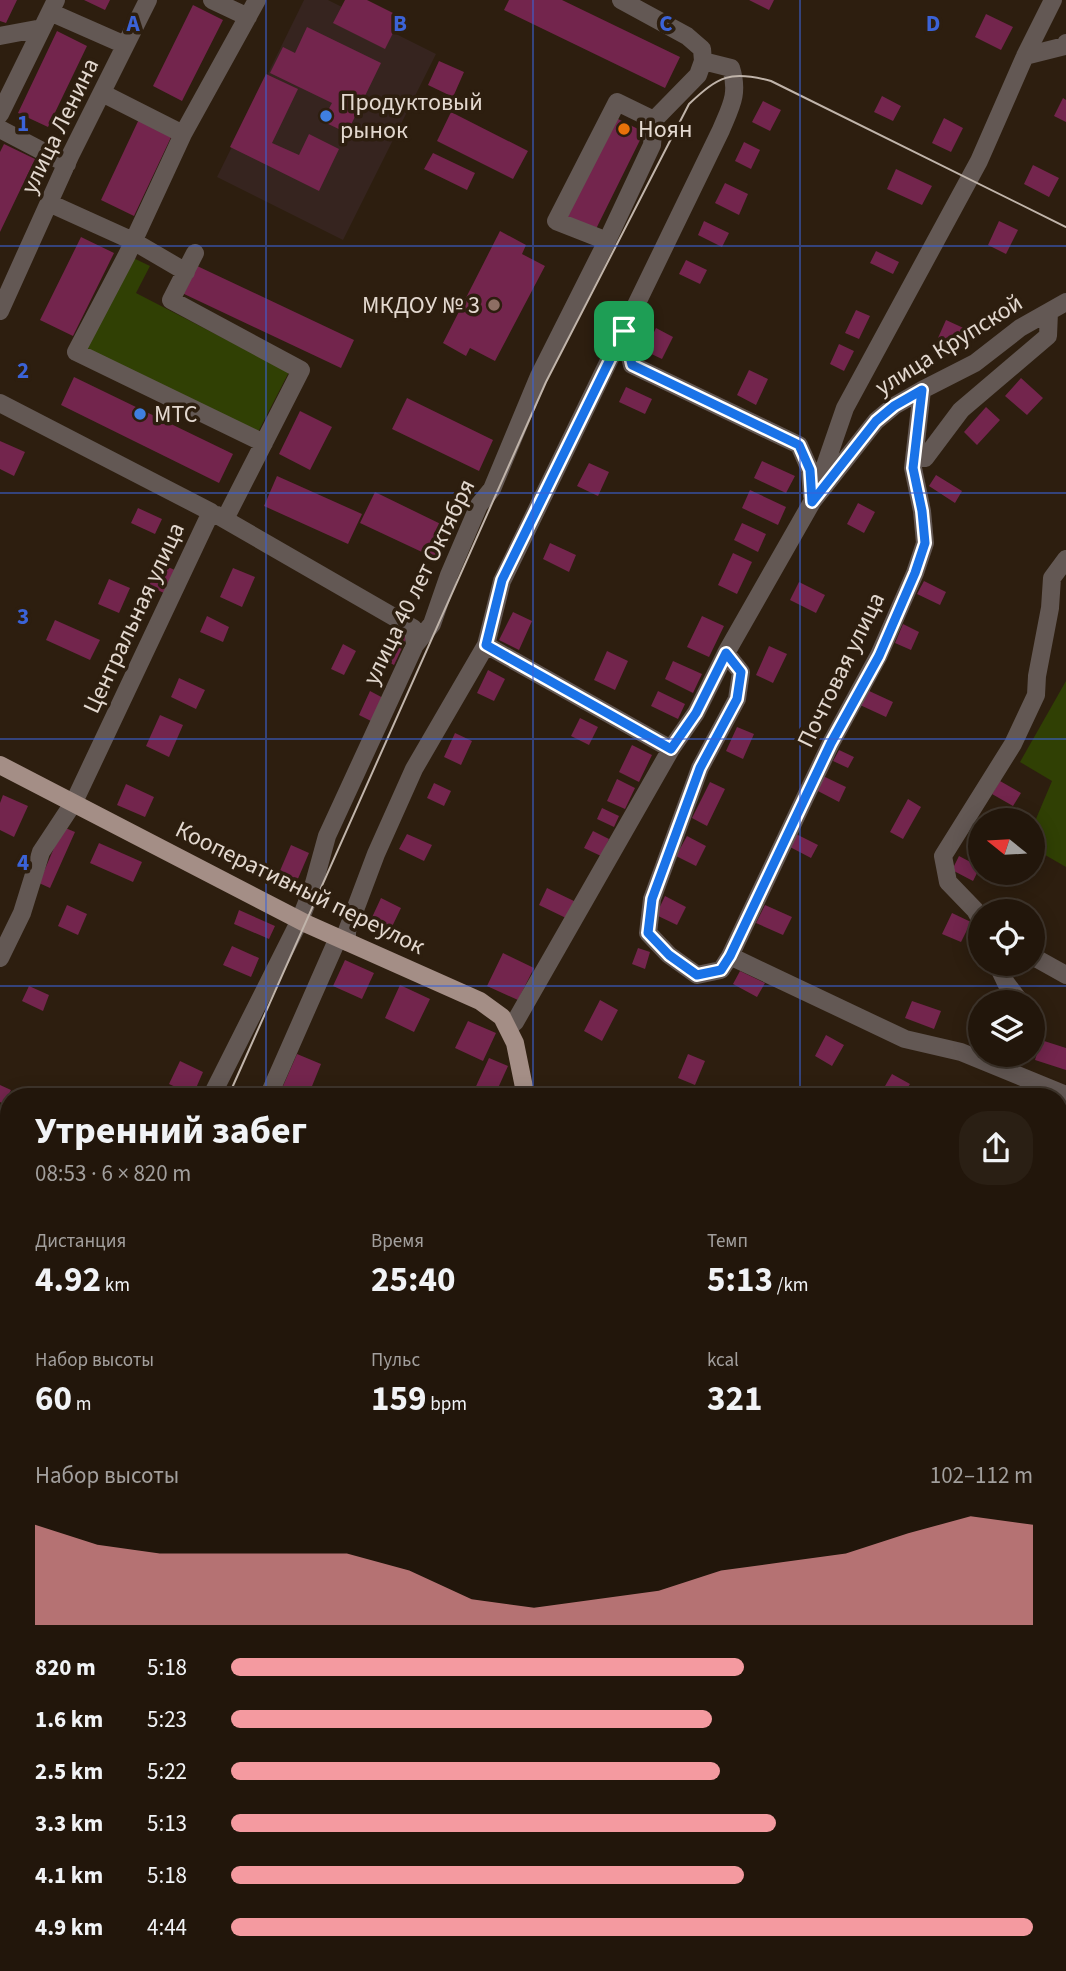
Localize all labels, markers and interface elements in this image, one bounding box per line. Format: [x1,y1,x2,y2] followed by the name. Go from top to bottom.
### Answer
[125,7,140,40] text: A
[393,7,407,40] text: B
[659,7,673,40] text: C
[926,7,940,40] text: D
[12,52,108,200] street label: улица Ленина
[340,85,483,148] place label: Продуктовый рынок
[17,107,29,140] text: 1
[318,108,334,124] marker: Продуктовый рынок
[638,112,692,147] place label: Ноян
[616,121,632,137] marker: Ноян
[868,286,1030,404] street label: улица Крупской
[362,288,480,323] place label: МКДОУ № 3
[486,297,502,313] marker: МКДОУ № 3
[594,301,654,361] pin
[605,312,643,350] icon: arrive
[17,354,29,387] text: 2
[154,397,197,432] place label: МТС
[132,406,148,422] marker: МТС
[354,473,484,691] street label: улица 40 лет Октября
[74,517,194,719] street label: Центральная улица
[788,586,894,754] street label: Почтовая улица
[17,600,29,633] text: 3
[968,808,1045,886] north arrow
[968,808,1045,1067] map controls
[169,812,431,964] street label: Кооперативный переулок
[17,846,29,879] text: 4
[968,899,1045,976] button: locate
[968,990,1045,1067] button: layers
[35,1104,307,1158] text: Утренний забег
[959,1111,1033,1185] button: share
[35,1157,191,1190] text: 08:53 · 6 × 820 m
[35,1228,126,1255] text: Дистанция
[371,1228,424,1255] text: Время
[707,1228,748,1255] text: Темп
[35,1255,101,1305] text: 4.92
[371,1255,455,1305] text: 25:40
[707,1255,773,1305] text: 5:13
[101,1272,130,1299] text: km
[773,1272,809,1299] text: /km
[35,1347,154,1374] text: Набор высоты
[371,1347,420,1374] text: Пульс
[707,1347,739,1374] text: kcal
[35,1374,72,1424] text: 60
[371,1374,426,1424] text: 159
[707,1374,762,1424] text: 321
[72,1391,92,1418] text: m
[426,1391,467,1418] text: bpm
[35,1459,179,1492] text: Набор высоты
[930,1459,1033,1492] text: 102–112 m
[35,1651,96,1684] text: 820 m
[147,1651,187,1684] text: 5:18
[35,1703,103,1736] text: 1.6 km
[147,1703,187,1736] text: 5:23
[35,1755,103,1788] text: 2.5 km
[147,1755,187,1788] text: 5:22
[35,1807,103,1840] text: 3.3 km
[147,1807,187,1840] text: 5:13
[35,1859,103,1892] text: 4.1 km
[147,1859,187,1892] text: 5:18
[35,1911,103,1944] text: 4.9 km
[147,1911,187,1944] text: 4:44

